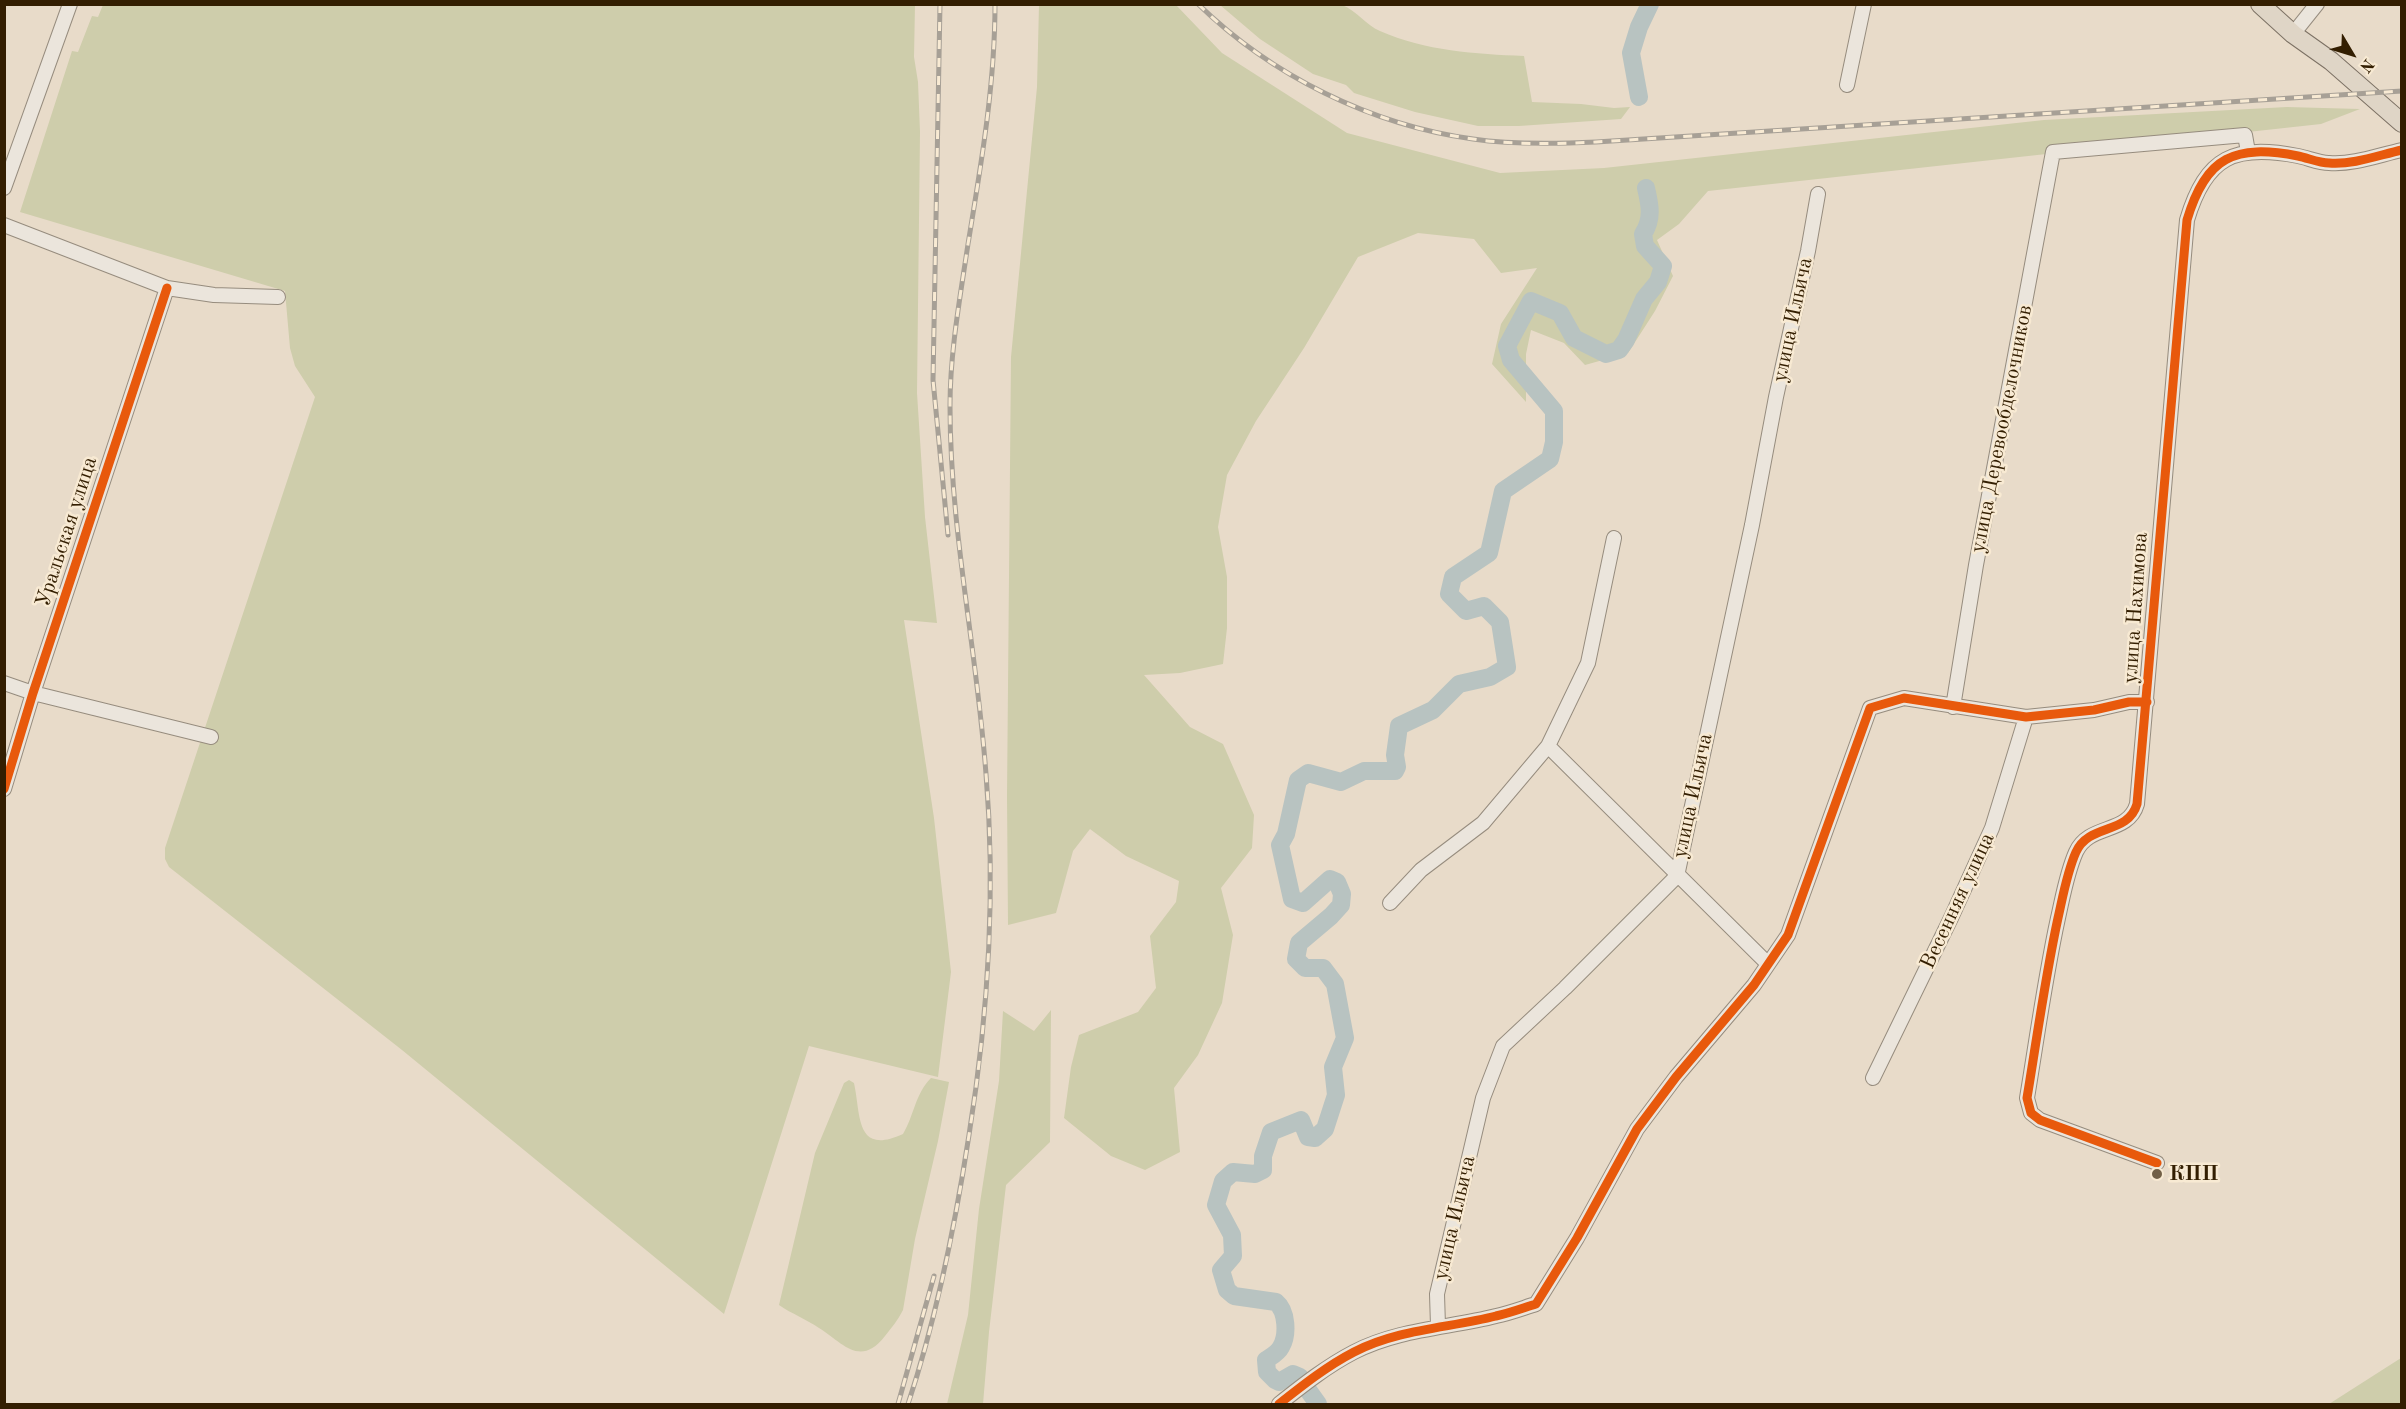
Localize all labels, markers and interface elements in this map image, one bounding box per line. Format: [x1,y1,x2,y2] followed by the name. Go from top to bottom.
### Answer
[2322,24,2382,84] north arrow
[2356,55,2376,75] text: N
[1767,255,1819,385] street label: улица Ильича
[1966,303,2038,555] street label: улица Деревообделочников
[31,454,103,610] street label: Уральская улица
[2118,531,2154,685] street label: улица Нахимова
[1667,731,1719,861] street label: улица Ильича
[1915,829,2001,973] street label: Весенняя улица
[1428,1153,1482,1283] street label: улица Ильича
[2169,1161,2219,1187] place label: КПП
[2150,1167,2164,1181] marker: КПП

